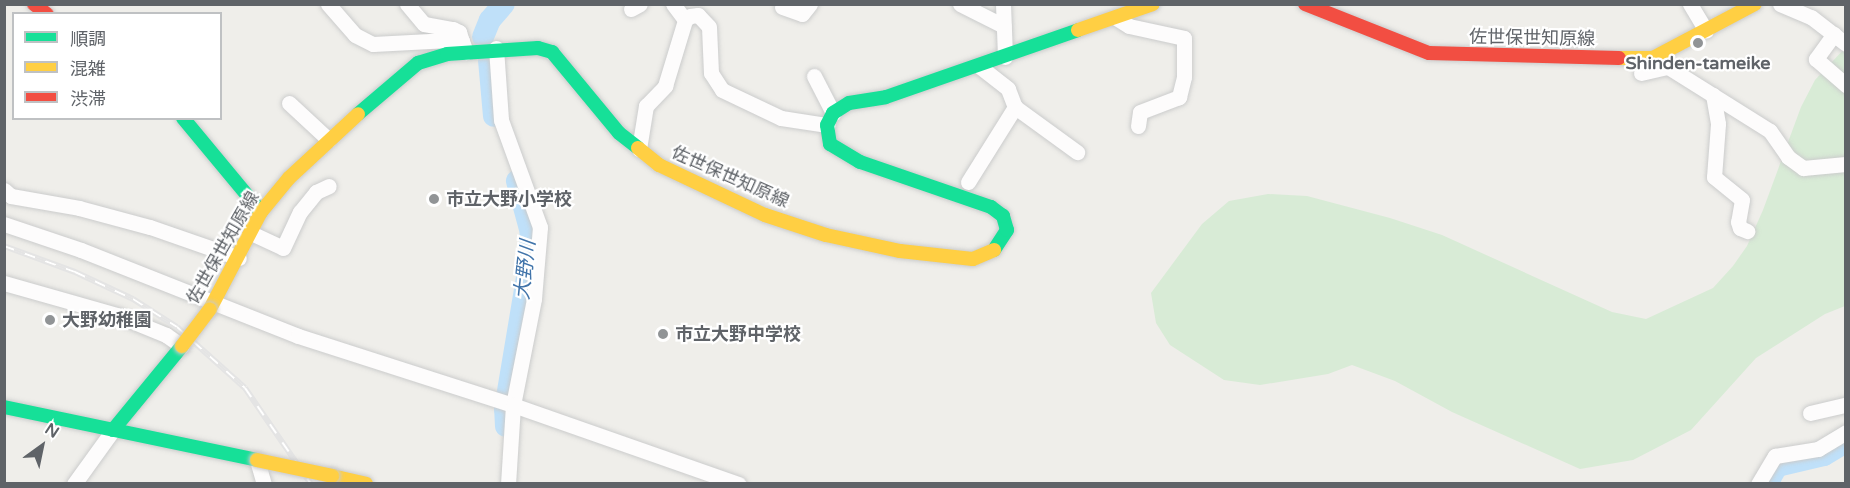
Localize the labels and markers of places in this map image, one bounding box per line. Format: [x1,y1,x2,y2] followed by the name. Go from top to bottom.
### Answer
[1691,36,1705,50] marker: Shinden-tameike
[1625,52,1771,74] place label: Shinden-tameike
[446,188,572,210] place label: 市立大野小学校
[427,192,441,206] marker: 市立大野小学校
[62,309,152,331] place label: 大野幼稚園
[43,313,57,327] marker: 大野幼稚園
[675,323,801,345] place label: 市立大野中学校
[656,327,670,341] marker: 市立大野中学校

